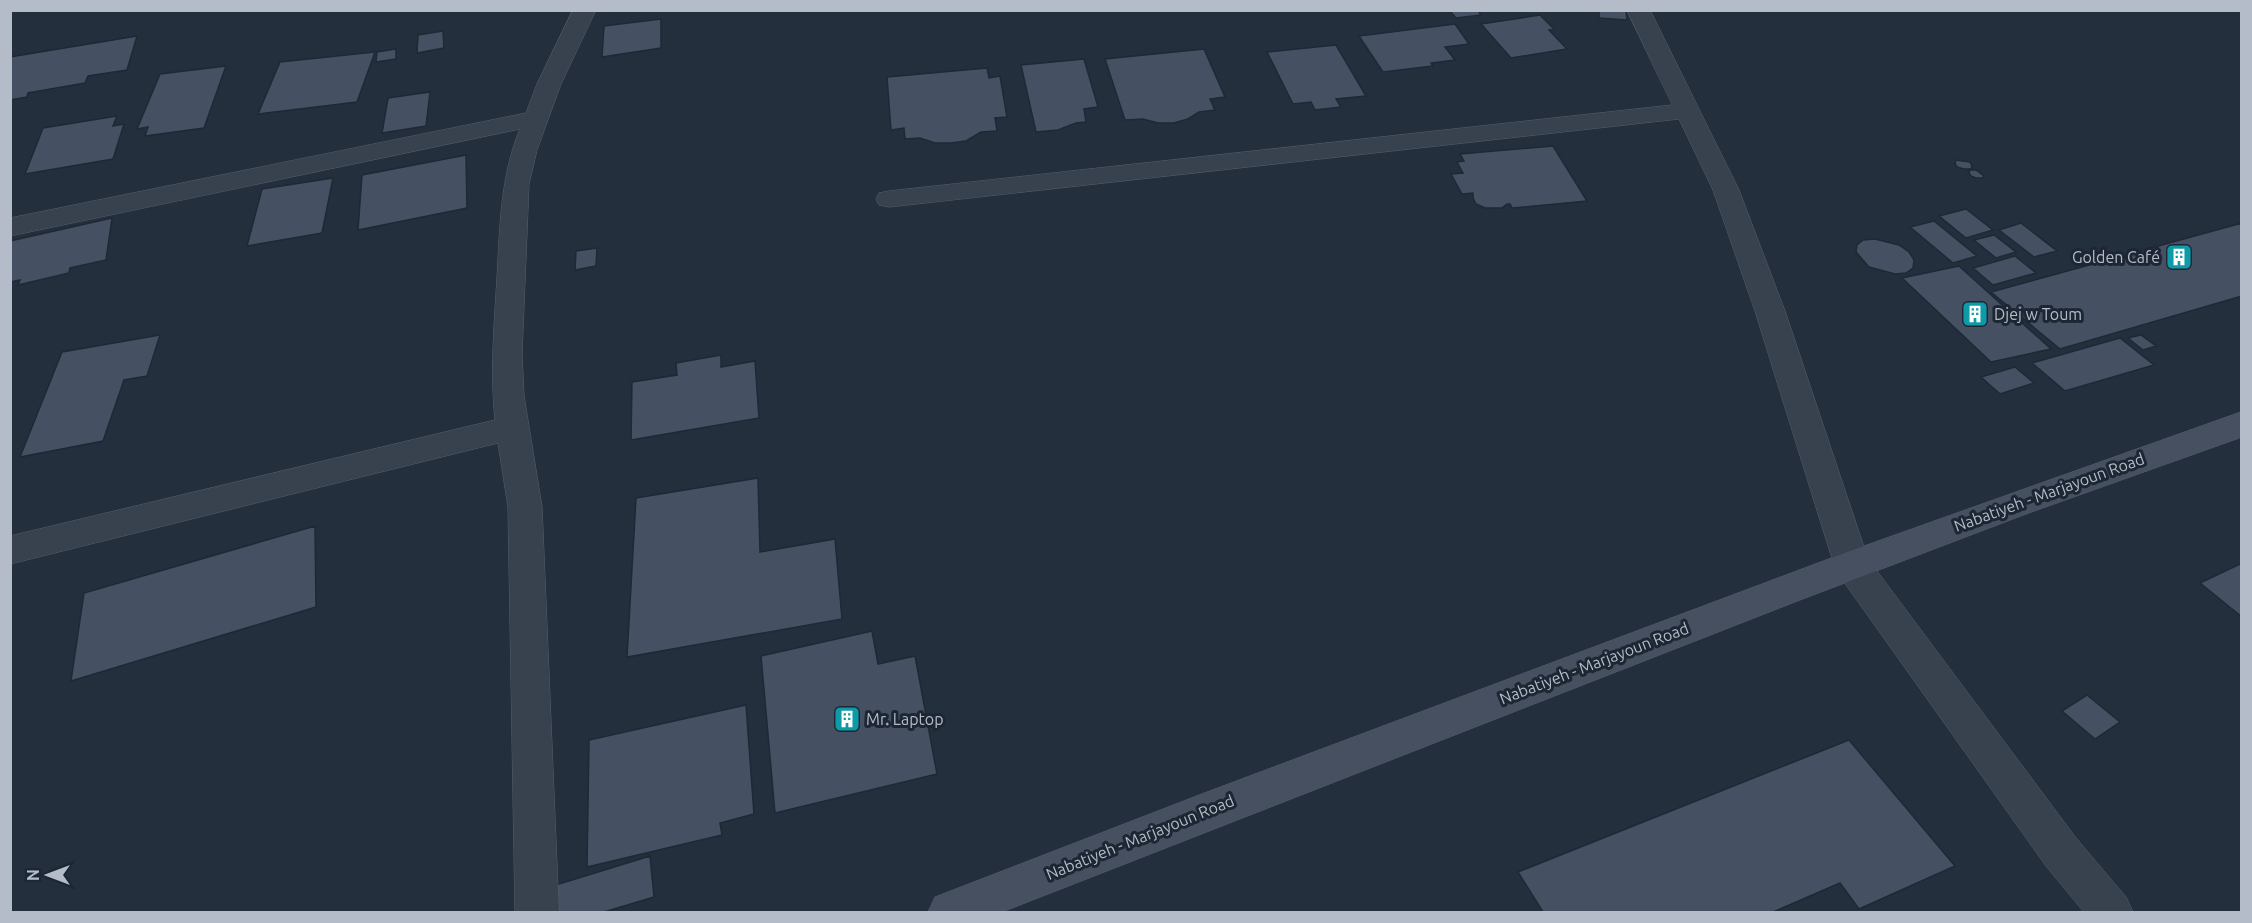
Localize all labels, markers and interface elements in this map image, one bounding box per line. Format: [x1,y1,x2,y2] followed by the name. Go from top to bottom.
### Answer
[2164,242,2194,272] building icon: Golden Café
[2072,248,2160,266] place label: Golden Café
[1960,299,1990,329] building icon: Djej w Toum
[1994,305,2082,323] place label: Djej w Toum
[1951,449,2147,535] street label: Nabatiyeh - Marjayoun Road
[1497,619,1691,707] street label: Nabatiyeh - Marjayoun Road
[832,704,862,734] building icon: Mr. Laptop
[866,710,944,728] place label: Mr. Laptop
[1043,791,1237,883] street label: Nabatiyeh - Marjayoun Road
[18,845,78,905] north arrow
[24,869,42,881] text: N

